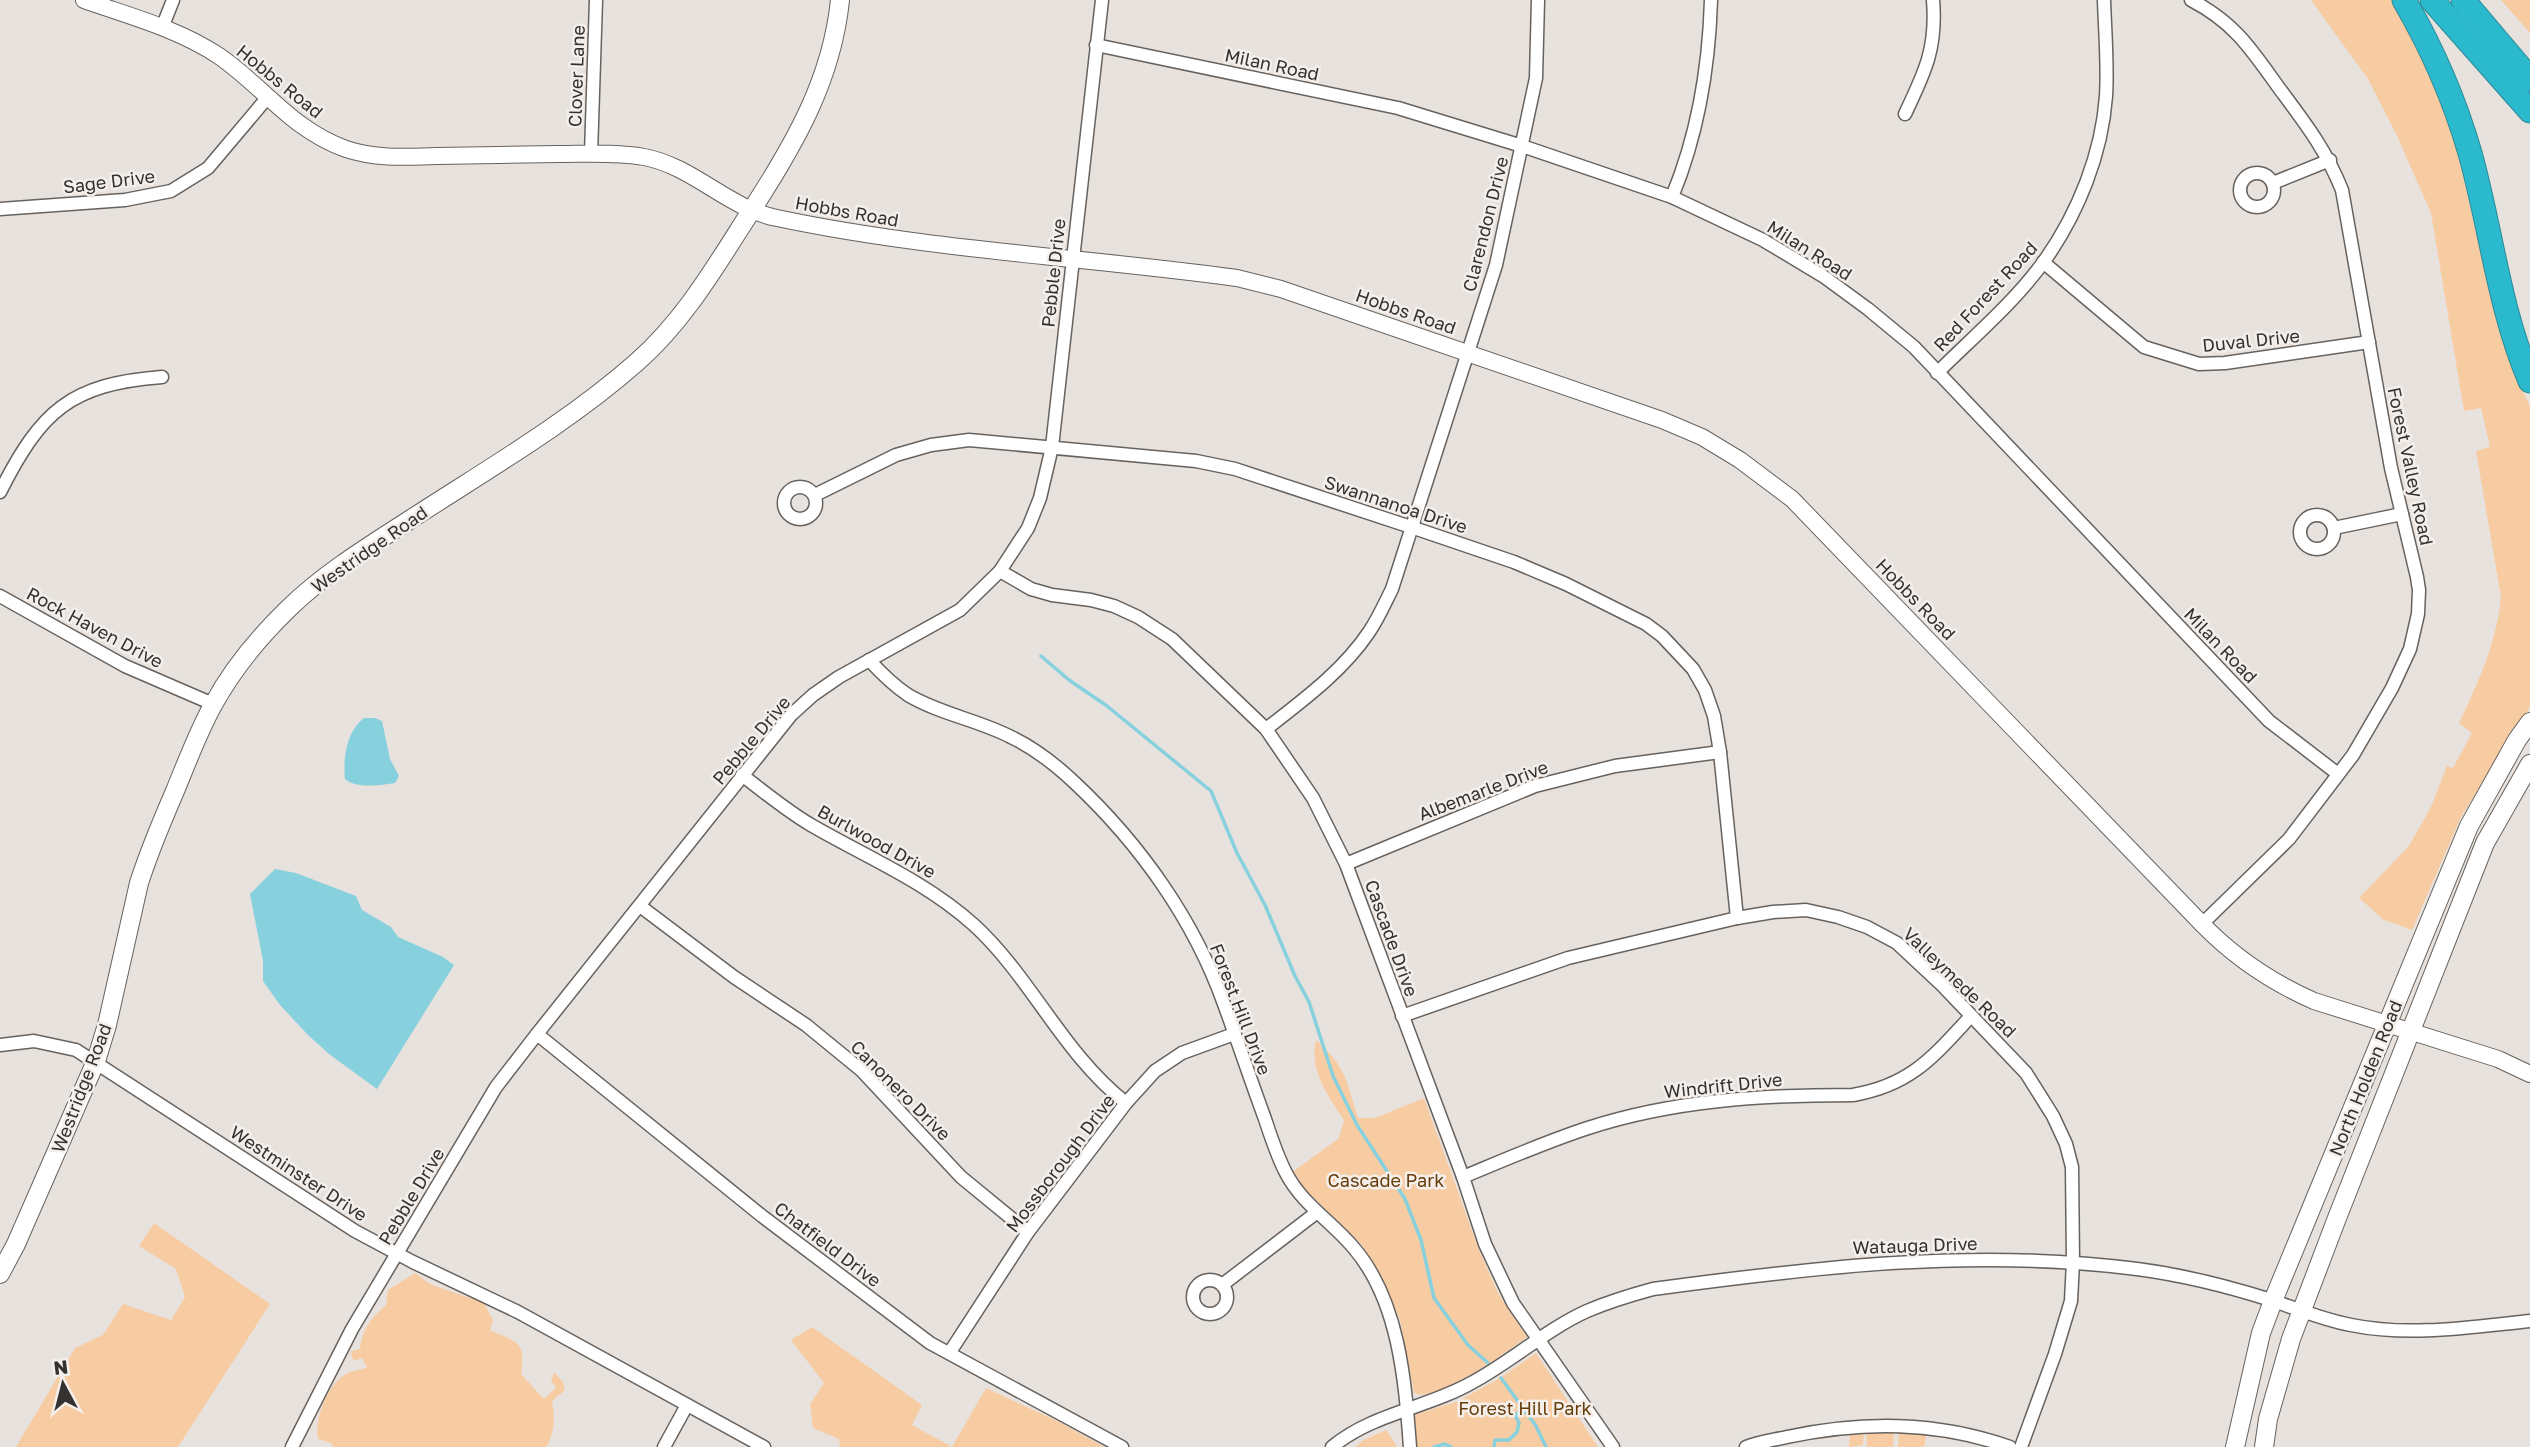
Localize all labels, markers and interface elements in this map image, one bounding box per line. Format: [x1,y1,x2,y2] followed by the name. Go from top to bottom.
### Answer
[563,25,589,127] street label: Clover Lane
[232,39,328,123] street label: Hobbs Road
[1223,43,1321,85] street label: Milan Road
[1458,154,1512,294] street label: Clarendon Drive
[62,164,156,198] street label: Sage Drive
[794,191,900,231] street label: Hobbs Road
[1764,215,1856,285] street label: Milan Road
[1036,217,1070,329] street label: Pebble Drive
[1929,237,2041,355] street label: Red Forest Road
[1353,284,1459,338] street label: Hobbs Road
[2201,324,2301,356] street label: Duval Drive
[2383,385,2439,547] street label: Forest Valley Road
[1322,470,1470,538] street label: Swannanoa Drive
[307,501,431,597] street label: Westridge Road
[1872,554,1960,644] street label: Hobbs Road
[23,582,167,672] street label: Rock Haven Drive
[2180,603,2262,687] street label: Milan Road
[707,691,795,789] street label: Pebble Drive
[1415,755,1551,825] street label: Albemarle Drive
[814,799,940,883] street label: Burlwood Drive
[1361,877,1423,999] street label: Cascade Drive
[1899,922,2021,1042] street label: Valleymede Road
[1206,940,1276,1078] street label: Forest Hill Drive
[2324,997,2406,1159] street label: North Holden Road
[46,1020,116,1156] street label: Westridge Road
[846,1035,956,1145] street label: Canonero Drive
[1663,1068,1783,1102] street label: Windrift Drive
[1001,1090,1119,1236] street label: Mossborough Drive
[226,1121,372,1225] street label: Westminster Drive
[373,1143,449,1249] street label: Pebble Drive
[1328,1169,1444,1191] park label: Cascade Park
[770,1197,886,1291] street label: Chatfield Drive
[1852,1232,1978,1258] street label: Watauga Drive
[28,1349,98,1419] north arrow
[52,1354,69,1379] text: N
[1458,1397,1592,1419] park label: Forest Hill Park

